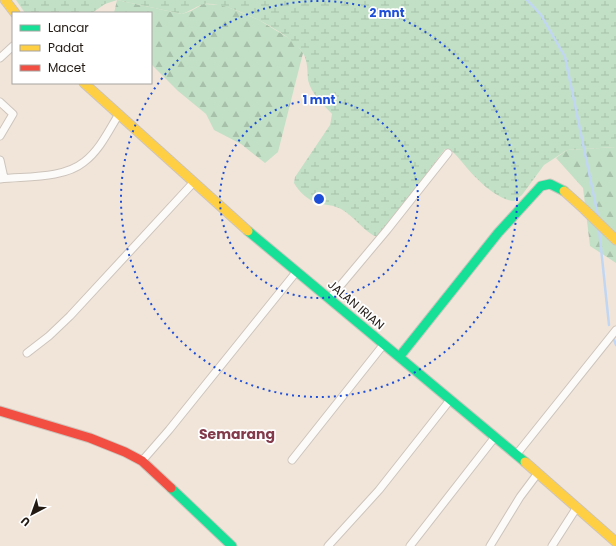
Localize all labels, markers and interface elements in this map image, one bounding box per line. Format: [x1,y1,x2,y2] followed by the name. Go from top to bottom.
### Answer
[369,4,405,21] text: 2 mnt
[12,12,152,84] legend
[48,19,89,36] text: Lancar
[48,39,84,56] text: Padat
[48,59,86,76] text: Macet
[303,91,335,108] text: 1 mnt
[312,192,326,206] centre of rings
[324,276,388,333] street label: JALAN IRIAN
[199,424,275,444] district label: Semarang
[12,494,52,534] north arrow
[17,513,34,530] text: U

